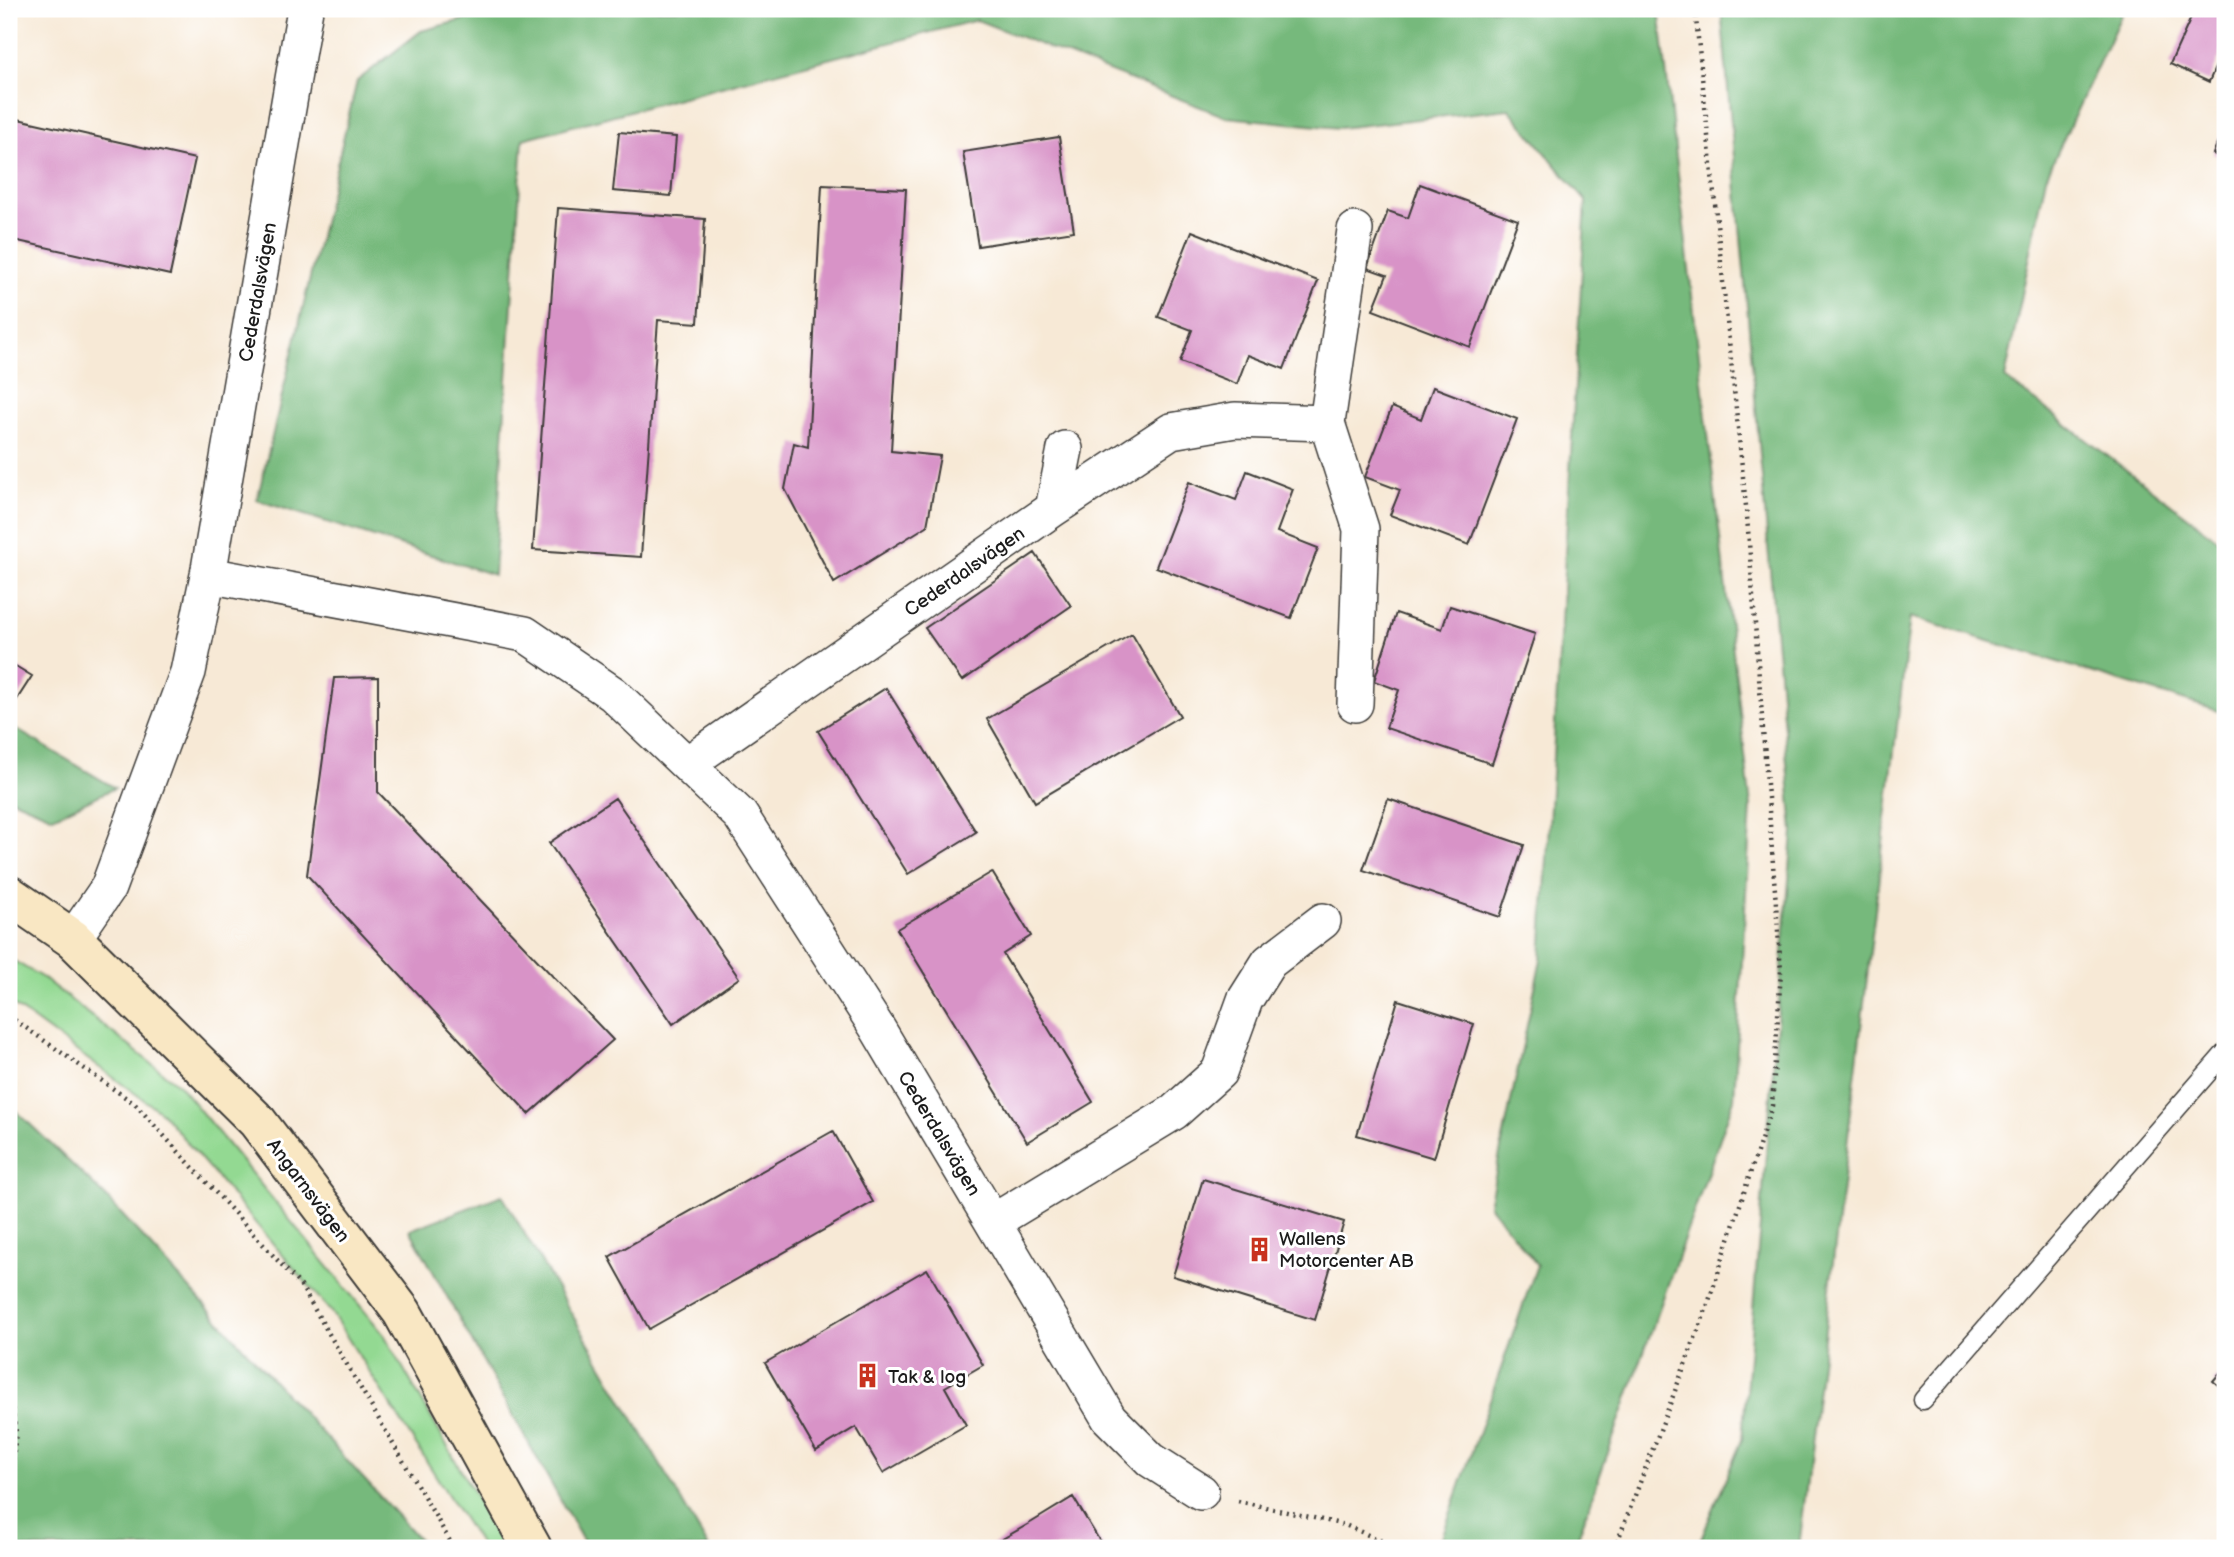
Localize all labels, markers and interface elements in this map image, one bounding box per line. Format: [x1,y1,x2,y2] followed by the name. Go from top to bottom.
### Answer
[235,221,282,364] street label: Cederdalsvägen
[900,522,1029,622] street label: Cederdalsvägen
[892,1067,985,1200] street label: Cederdalsvägen
[261,1135,354,1247] street label: Angarnsvägen
[1279,1228,1414,1273] place label: Wallens Motorcenter AB
[1245,1235,1273,1263] building icon: Wallens Motorcenter AB
[854,1362,882,1390] building icon: Tak & log
[888,1366,966,1389] place label: Tak & log

